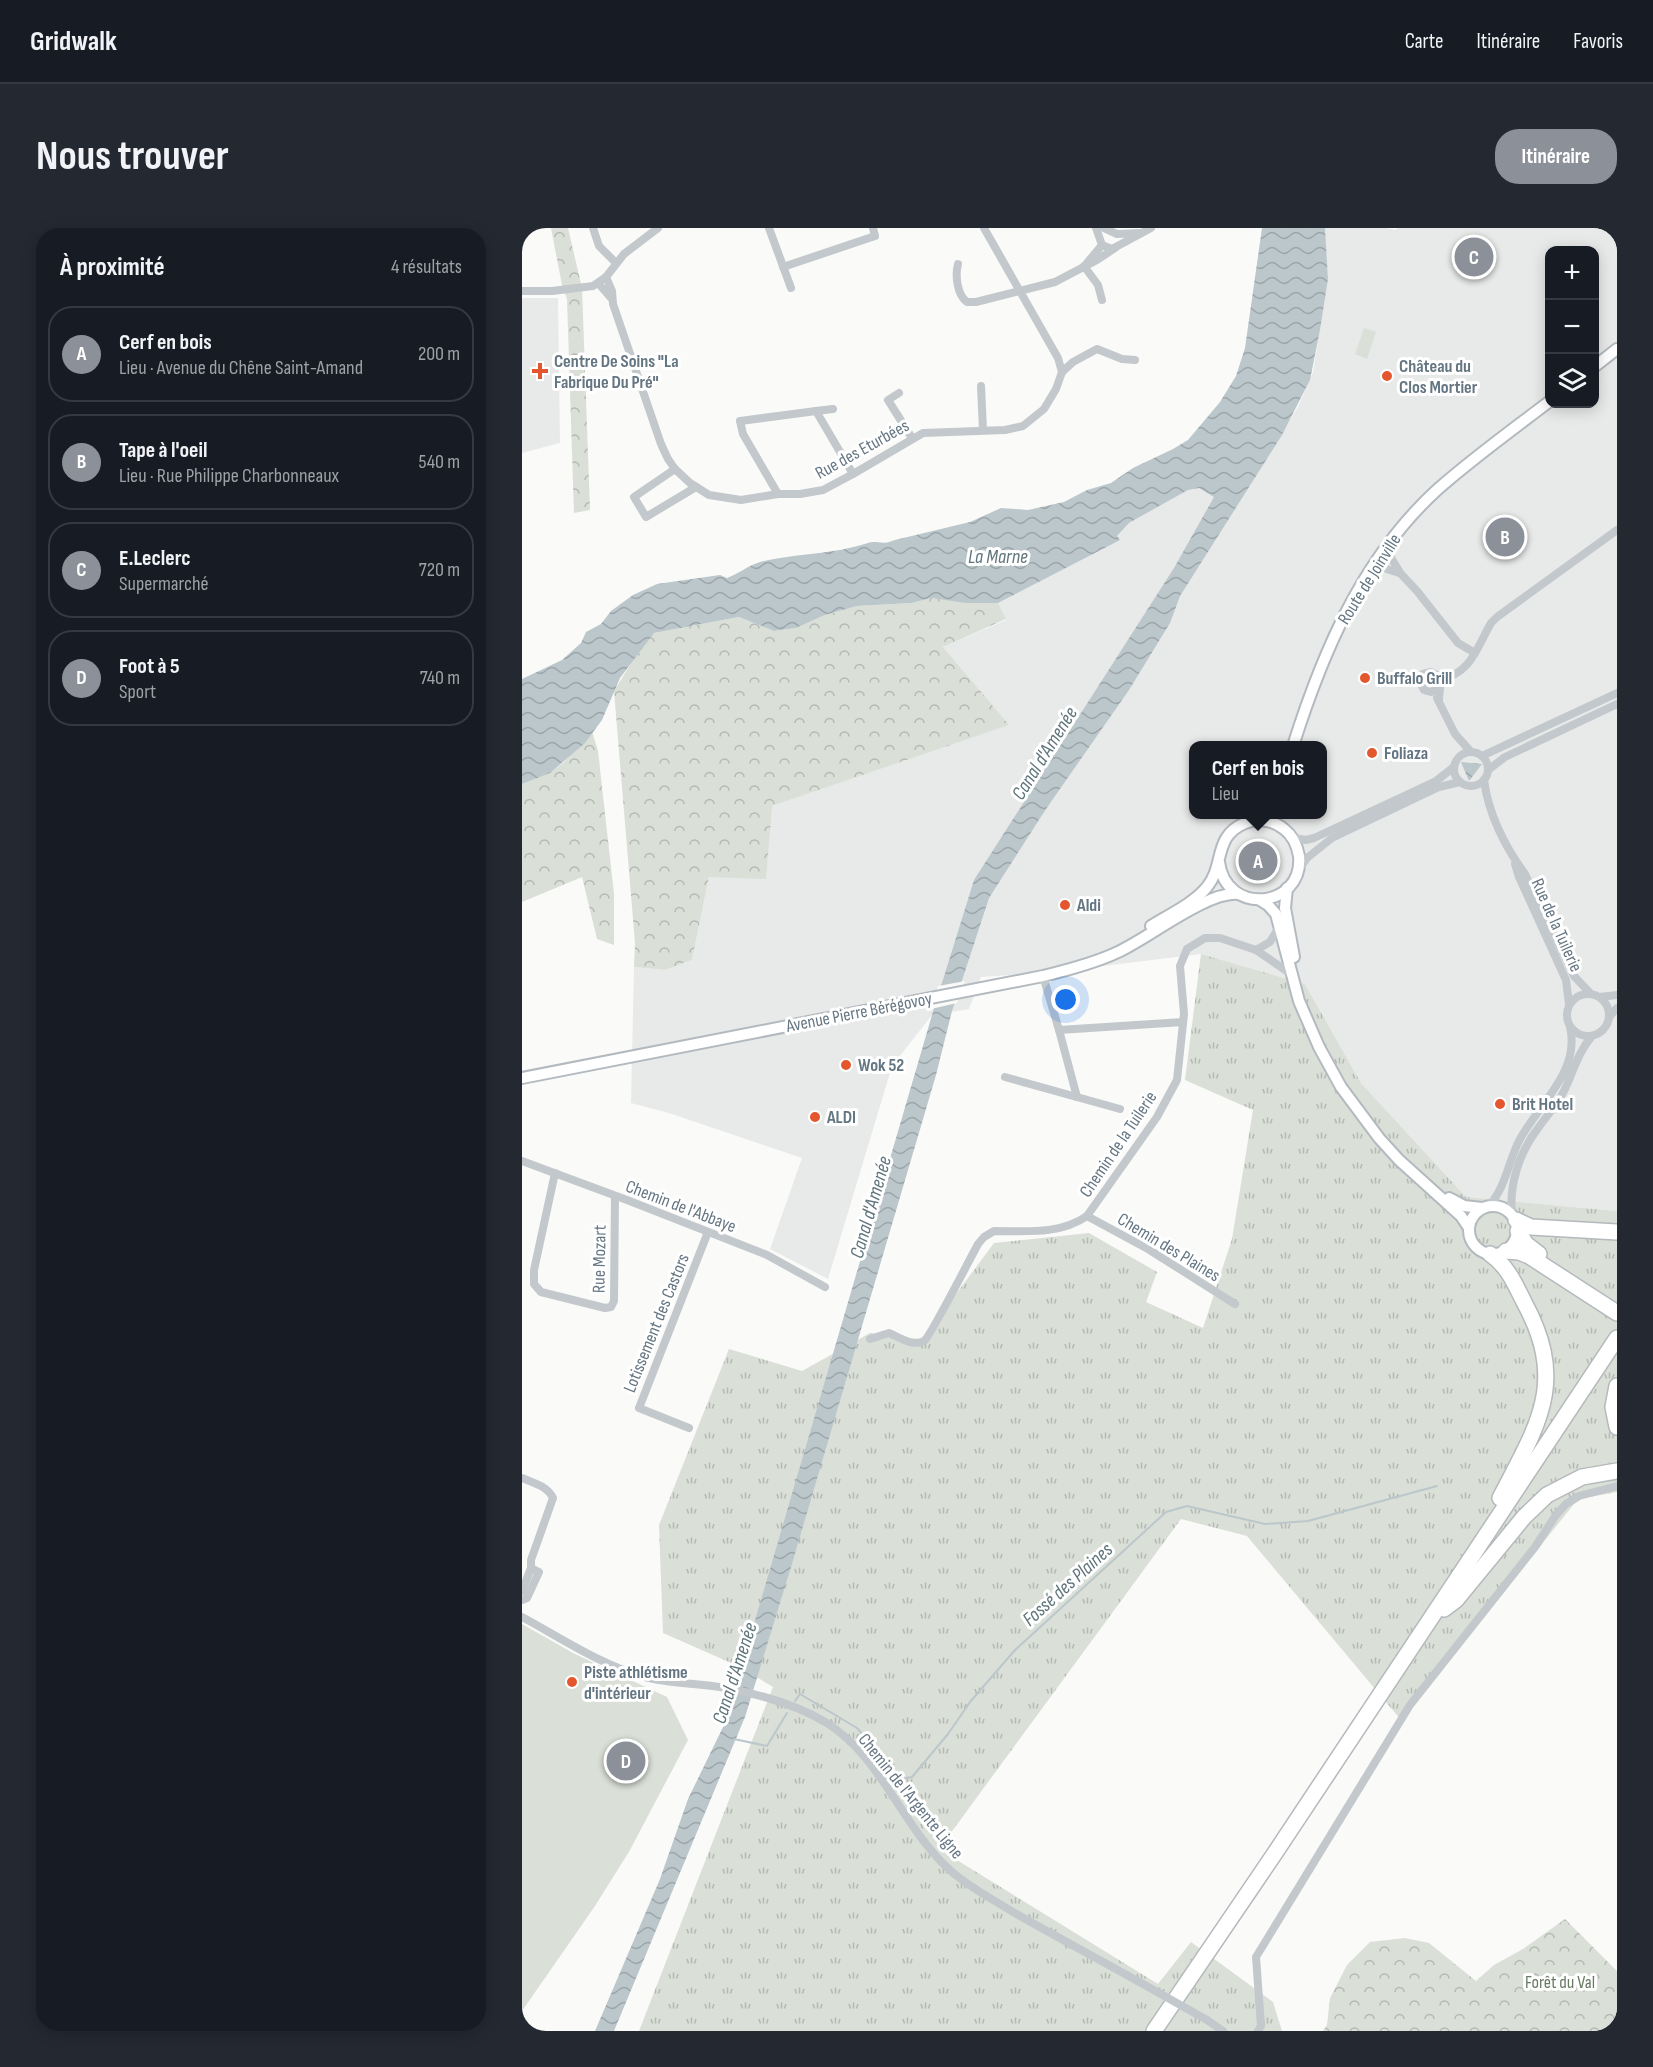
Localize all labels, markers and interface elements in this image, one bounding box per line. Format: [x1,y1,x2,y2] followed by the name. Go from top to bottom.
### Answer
[30,25,117,58] text: Gridwalk
[1405,29,1444,54] text: Carte
[1477,29,1540,54] text: Itinéraire
[1573,29,1623,54] text: Favoris
[1495,129,1617,184] button: Itinéraire
[36,131,229,182] text: Nous trouver
[1454,234,1494,279] pin: C
[1545,246,1599,408] map controls
[1545,246,1599,300] button: +
[60,252,165,283] text: À proximité
[391,255,462,279] text: 4 résultats
[1545,300,1599,354] button: −
[119,329,212,356] text: Cerf en bois
[77,342,86,366] text: A
[418,342,460,366] text: 200 m
[554,351,679,393] place label: Centre De Soins "La Fabrique Du Pré"
[1545,354,1599,408] button: layers
[119,356,363,380] text: Lieu · Avenue du Chêne Saint-Amand
[1399,356,1478,398] place label: Château du Clos Mortier
[531,362,549,380] marker: Centre De Soins "La Fabrique Du Pré"
[1380,369,1394,383] marker: Château du Clos Mortier
[812,415,913,484] street label: Rue des Eturbées
[119,437,207,464] text: Tape à l'oeil
[77,450,86,474] text: B
[419,450,460,474] text: 540 m
[119,464,339,488] text: Lieu · Rue Philippe Charbonneaux
[1486,514,1524,560] pin: B
[1333,530,1405,628] street label: Route de Joinville
[119,545,191,572] text: E.Leclerc
[968,545,1028,569] water label: La Marne
[76,558,87,582] text: C
[419,558,460,582] text: 720 m
[119,572,209,596] text: Supermarché
[119,653,180,680] text: Foot à 5
[76,666,87,690] text: D
[420,666,460,690] text: 740 m
[1377,668,1452,689] place label: Buffalo Grill
[1358,671,1372,685] marker: Buffalo Grill
[119,680,156,704] text: Sport
[1007,702,1083,804] water label: Canal d'Amenée
[1189,741,1327,819] popup
[1384,743,1428,764] place label: Foliaza
[1365,746,1379,760] marker: Foliaza
[1212,755,1304,782] text: Cerf en bois
[1212,782,1239,806] text: Lieu
[1238,838,1278,884] pin: A
[1527,875,1586,975] street label: Rue de la Tuilerie
[1076,895,1101,916] place label: Aldi
[1058,898,1072,912] marker: Aldi
[1051,985,1080,1014] your location
[783,988,934,1037] street label: Avenue Pierre Bérégovoy
[858,1055,904,1076] place label: Wok 52
[839,1058,853,1072] marker: Wok 52
[1075,1087,1162,1201] street label: Chemin de la Tuilerie
[1512,1094,1573,1115] place label: Brit Hotel
[1493,1097,1507,1111] marker: Brit Hotel
[826,1107,856,1128] place label: ALDI
[808,1110,822,1124] marker: ALDI
[845,1153,897,1261] water label: Canal d'Amenée
[623,1176,739,1237] street label: Chemin de l'Abbaye
[1114,1209,1224,1286] street label: Chemin des Plaines
[588,1224,611,1293] street label: Rue Mozart
[619,1251,694,1396] street label: Lotissement des Castors
[1018,1538,1118,1632] water label: Fossé des Plaines
[707,1619,763,1727] water label: Canal d'Amenée
[584,1662,688,1704] place label: Piste athlétisme d'intérieur
[565,1675,579,1689] marker: Piste athlétisme d'intérieur
[854,1729,968,1863] street label: Chemin de l'Argente Ligne
[606,1738,646,1784] pin: D
[1525,1972,1595,1993] park label: Forêt du Val

